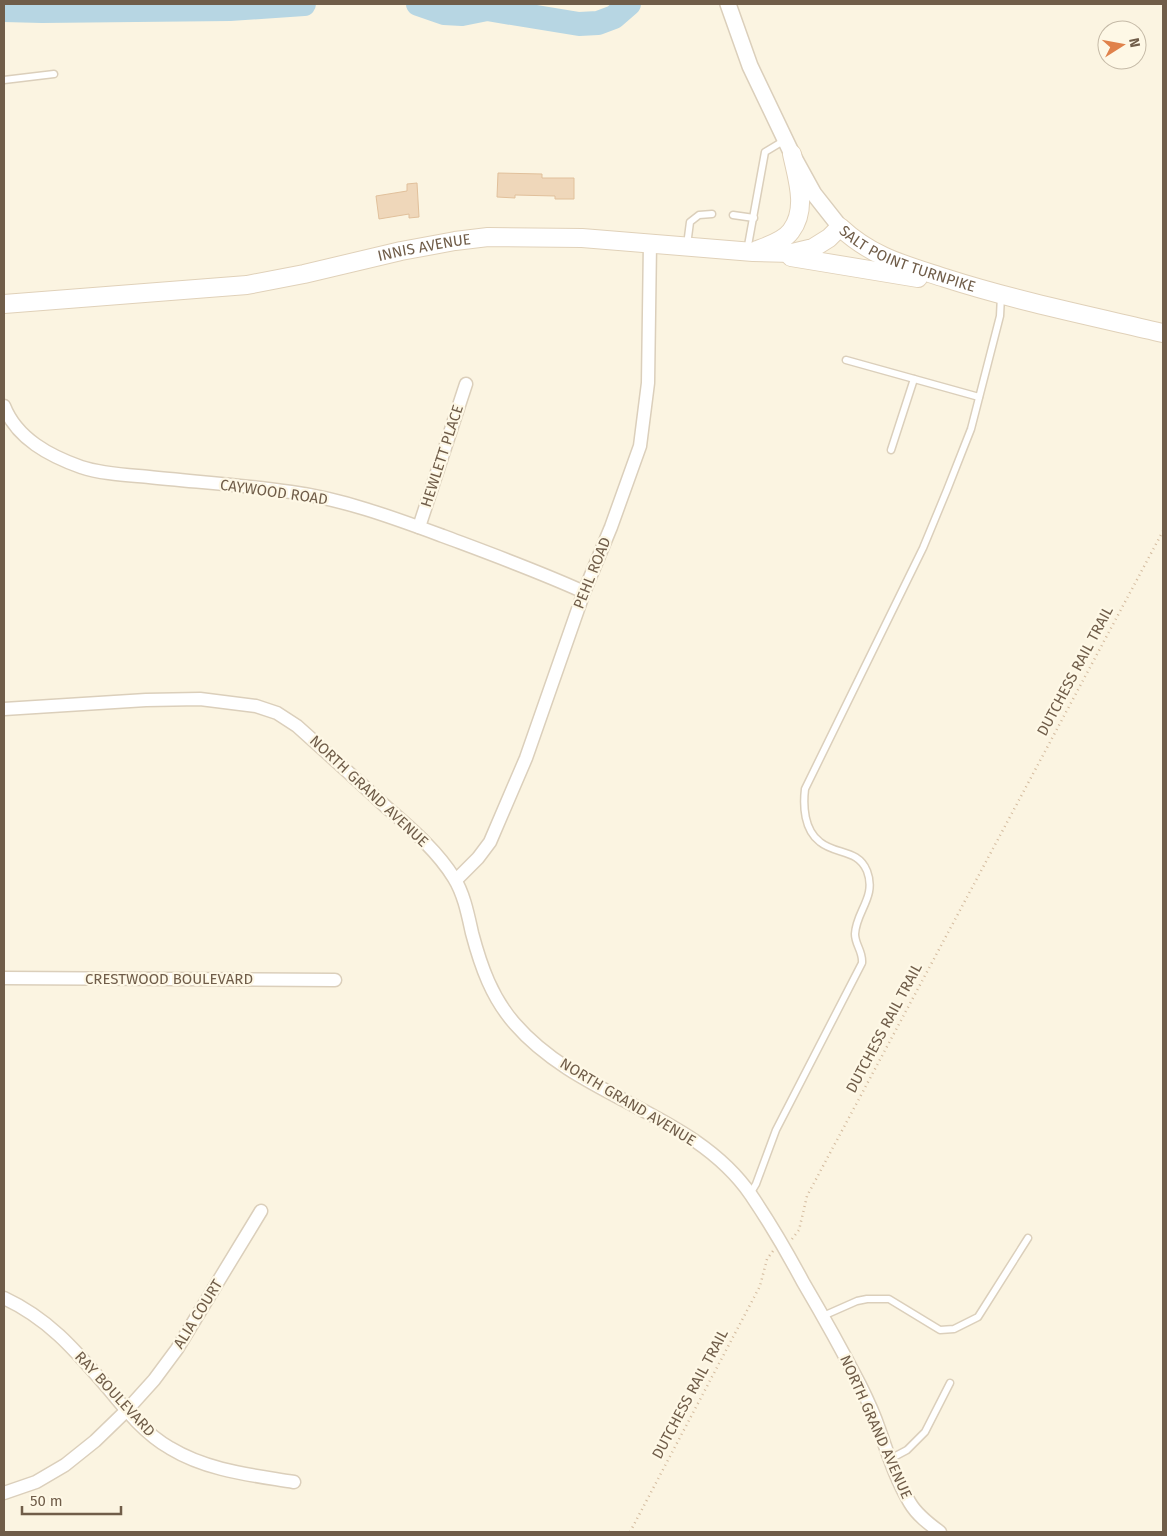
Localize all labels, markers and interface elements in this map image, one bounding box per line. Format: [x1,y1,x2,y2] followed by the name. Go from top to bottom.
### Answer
[1097,20,1147,70] north arrow
[1125,36,1144,49] text: N
[836,222,978,296] street label: SALT POINT TURNPIKE
[376,230,472,265] street label: INNIS AVENUE
[417,403,467,509] street label: HEWLETT PLACE
[219,476,329,508] street label: CAYWOOD ROAD
[569,534,615,612] street label: PEHL ROAD
[1033,603,1117,739] street label: DUTCHESS RAIL TRAIL
[306,731,432,851] street label: NORTH GRAND AVENUE
[842,960,926,1096] street label: DUTCHESS RAIL TRAIL
[85,970,253,988] street label: CRESTWOOD BOULEVARD
[557,1054,699,1150] street label: NORTH GRAND AVENUE
[170,1276,226,1352] street label: ALIA COURT
[648,1326,732,1462] street label: DUTCHESS RAIL TRAIL
[71,1348,159,1440] street label: RAY BOULEVARD
[836,1352,916,1502] street label: NORTH GRAND AVENUE
[22,1484,121,1516] scale bar
[30,1492,63,1510] text: 50 m

